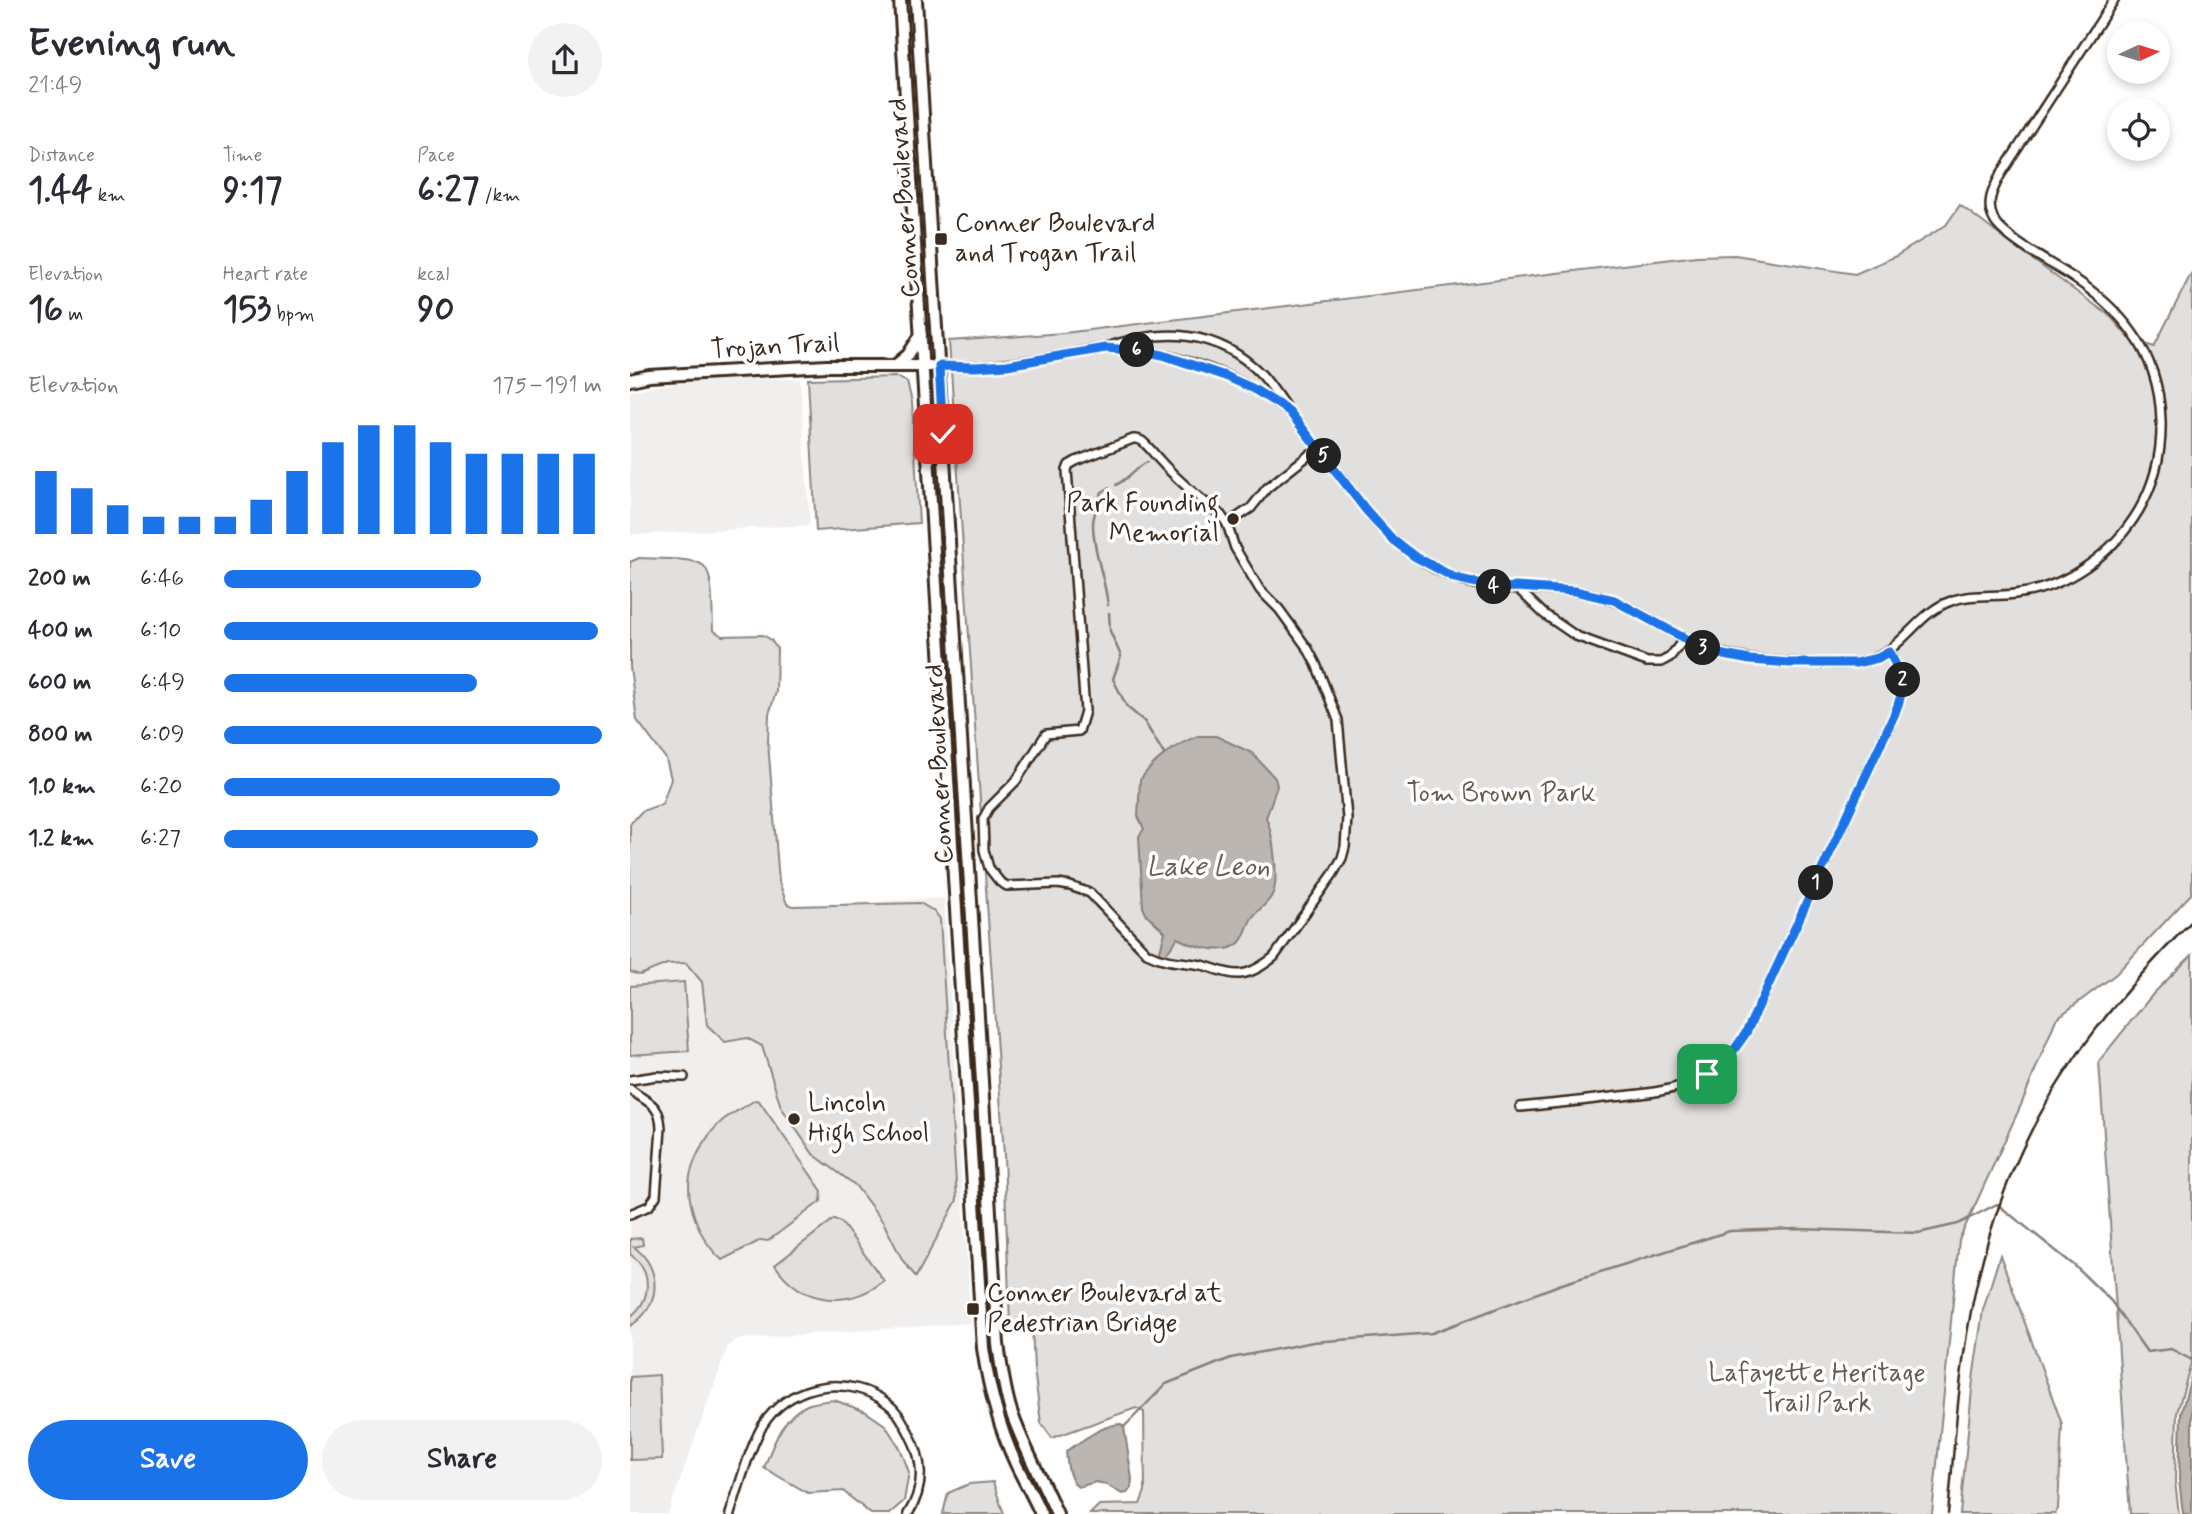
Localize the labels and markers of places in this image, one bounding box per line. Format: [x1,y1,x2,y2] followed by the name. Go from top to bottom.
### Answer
[955,207,1155,271] place label: Conner Boulevard and Trogan Trail
[933,231,949,247] marker: Conner Boulevard and Trogan Trail
[1120,332,1154,368] pin: 6
[913,404,973,464] pin
[1306,438,1342,474] pin: 5
[1066,487,1219,551] place label: Park Founding Memorial
[1225,511,1241,527] marker: Park Founding Memorial
[1476,570,1512,604] pin: 4
[1686,630,1720,666] pin: 3
[1886,662,1920,698] pin: 2
[1798,866,1834,900] pin: 1
[1677,1044,1737,1104] pin
[808,1087,929,1154] place label: Lincoln High School
[786,1111,802,1127] marker: Lincoln High School
[987,1277,1222,1343] place label: Conner Boulevard at Pedestrian Bridge
[965,1301,981,1317] marker: Conner Boulevard at Pedestrian Bridge

